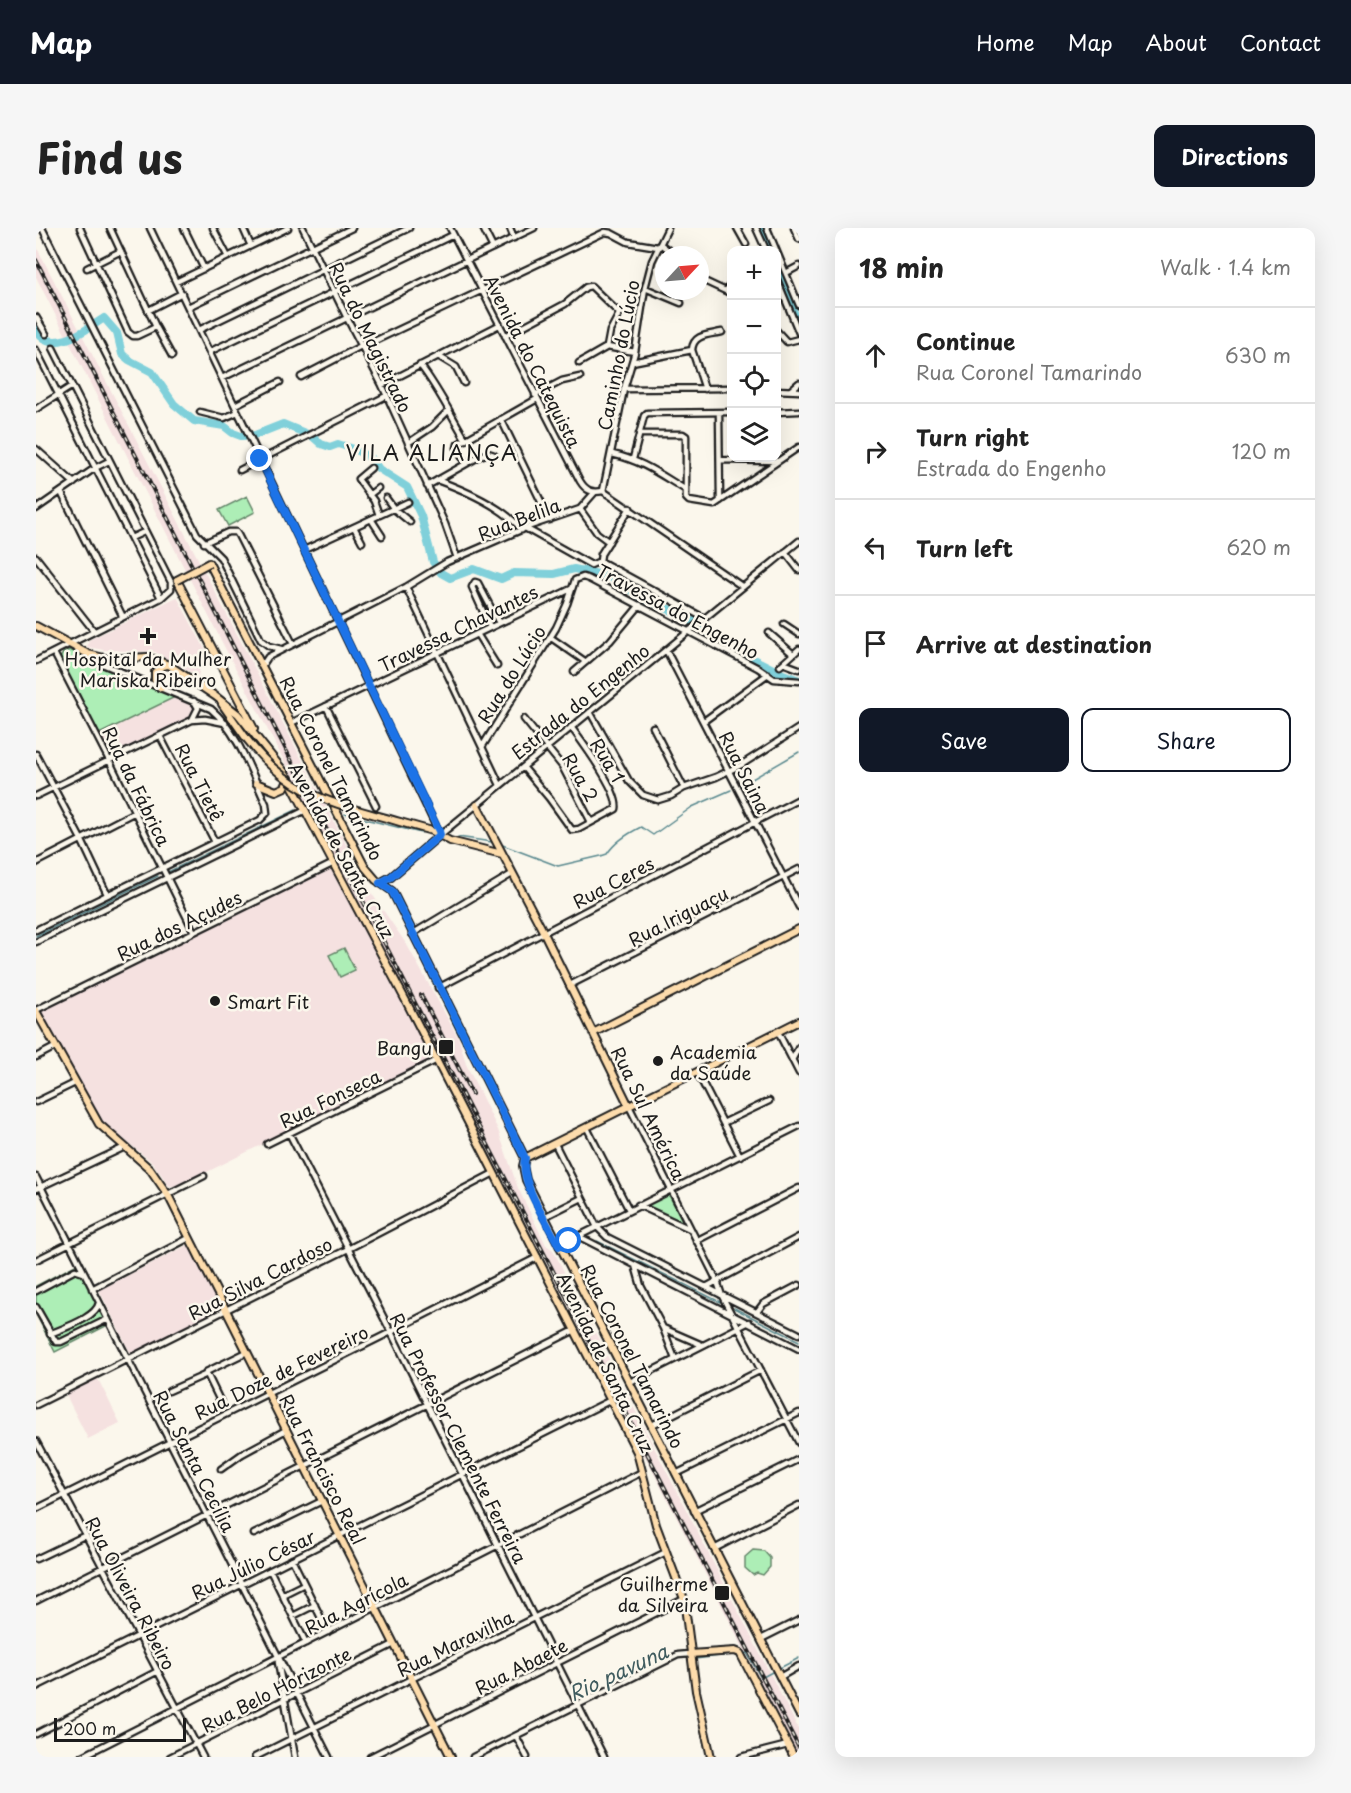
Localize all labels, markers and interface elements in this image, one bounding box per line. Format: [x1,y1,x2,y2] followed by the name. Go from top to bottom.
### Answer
[30,21,92,64] text: Map
[976,26,1035,58] text: Home
[1068,26,1113,58] text: Map
[1146,26,1207,58] text: About
[1240,26,1321,58] text: Contact
[36,125,183,188] text: Find us
[1154,125,1315,187] button: Directions
[655,246,709,300] north arrow
[727,246,781,462] map controls
[727,246,781,300] button: +
[859,248,944,287] text: 18 min
[1160,252,1291,282] text: Walk · 1.4 km
[323,257,419,417] street label: Rua do Magistrado
[478,270,589,453] street label: Avenida do Catequista
[590,277,646,433] street label: Caminho do Lúcio
[727,300,781,354] button: −
[916,324,1015,357] text: Continue
[859,339,892,372] icon: ahead
[1225,340,1291,370] text: 630 m
[727,354,781,408] button: locate
[916,357,1142,387] text: Rua Coronel Tamarindo
[727,408,781,462] button: layers
[916,420,1029,453] text: Turn right
[859,435,892,468] icon: right
[345,436,519,468] district label: VILA ALIANÇA
[1232,436,1291,466] text: 120 m
[246,445,272,471] route end
[916,453,1106,483] text: Estrada do Engenho
[474,491,565,547] street label: Rua Belila
[859,531,892,564] icon: left
[916,531,1013,564] text: Turn left
[1227,532,1291,562] text: 620 m
[592,557,764,665] street label: Travessa do Engenho
[374,578,542,678] street label: Travessa Chavantes
[470,620,552,728] street label: Rua do Lúcio
[139,627,157,645] marker: Hospital da Mulher Mariska Ribeiro
[859,627,892,660] icon: arrive
[916,627,1152,660] text: Arrive at destination
[505,637,655,765] street label: Estrada do Engenho
[65,645,232,693] place label: Hospital da Mulher Mariska Ribeiro
[274,671,390,865] street label: Rua Coronel Tamarindo
[859,708,1069,772] button: Save
[1081,708,1291,772] button: Share
[96,722,178,851] street label: Rua da Fábrica
[713,726,778,818] street label: Rua Saina
[584,733,632,787] street label: Rua 1
[169,739,231,826] street label: Rua Tietê
[556,748,606,806] street label: Rua 2
[282,757,402,943] street label: Avenida de Santa Cruz
[568,849,658,915] street label: Rua Ceres
[623,879,733,953] street label: Rua Iriguaçu
[112,883,246,967] street label: Rua dos Açudes
[227,988,309,1015] place label: Smart Fit
[208,994,222,1008] marker: Smart Fit
[376,1034,432,1061] place label: Bangu
[437,1038,455,1056] marker: Bangu
[670,1038,757,1086] place label: Academia da Saúde
[605,1042,693,1185] street label: Rua Sul América
[651,1054,665,1068] marker: Academia da Saúde
[275,1062,386,1134] street label: Rua Fonseca
[555,1227,581,1253] route start
[183,1230,337,1326] street label: Rua Silva Cardoso
[575,1259,691,1453] street label: Rua Coronel Tamarindo
[551,1267,662,1457] street label: Avenida de Santa Cruz
[384,1308,534,1569] street label: Rua Professor Clemente Ferreira
[189,1318,373,1426] street label: Rua Doze de Fevereiro
[147,1385,243,1537] street label: Rua Santa Cecília
[273,1389,373,1549] street label: Rua Francisco Real
[79,1512,183,1674] street label: Rua Oliveira Ribeiro
[187,1522,320,1606] street label: Rua Júlio César
[300,1565,413,1641] street label: Rua Agrícola
[618,1570,709,1618] place label: Guilherme da Silveira
[713,1584,731,1602] marker: Guilherme da Silveira
[392,1603,519,1683] street label: Rua Maravilha
[470,1631,572,1701] street label: Rua Abaete
[563,1636,673,1708] water label: Rio pavuna
[196,1639,356,1739] street label: Rua Belo Horizonte
[54,1715,186,1742] scale bar
[63,1716,116,1740] text: 200 m

